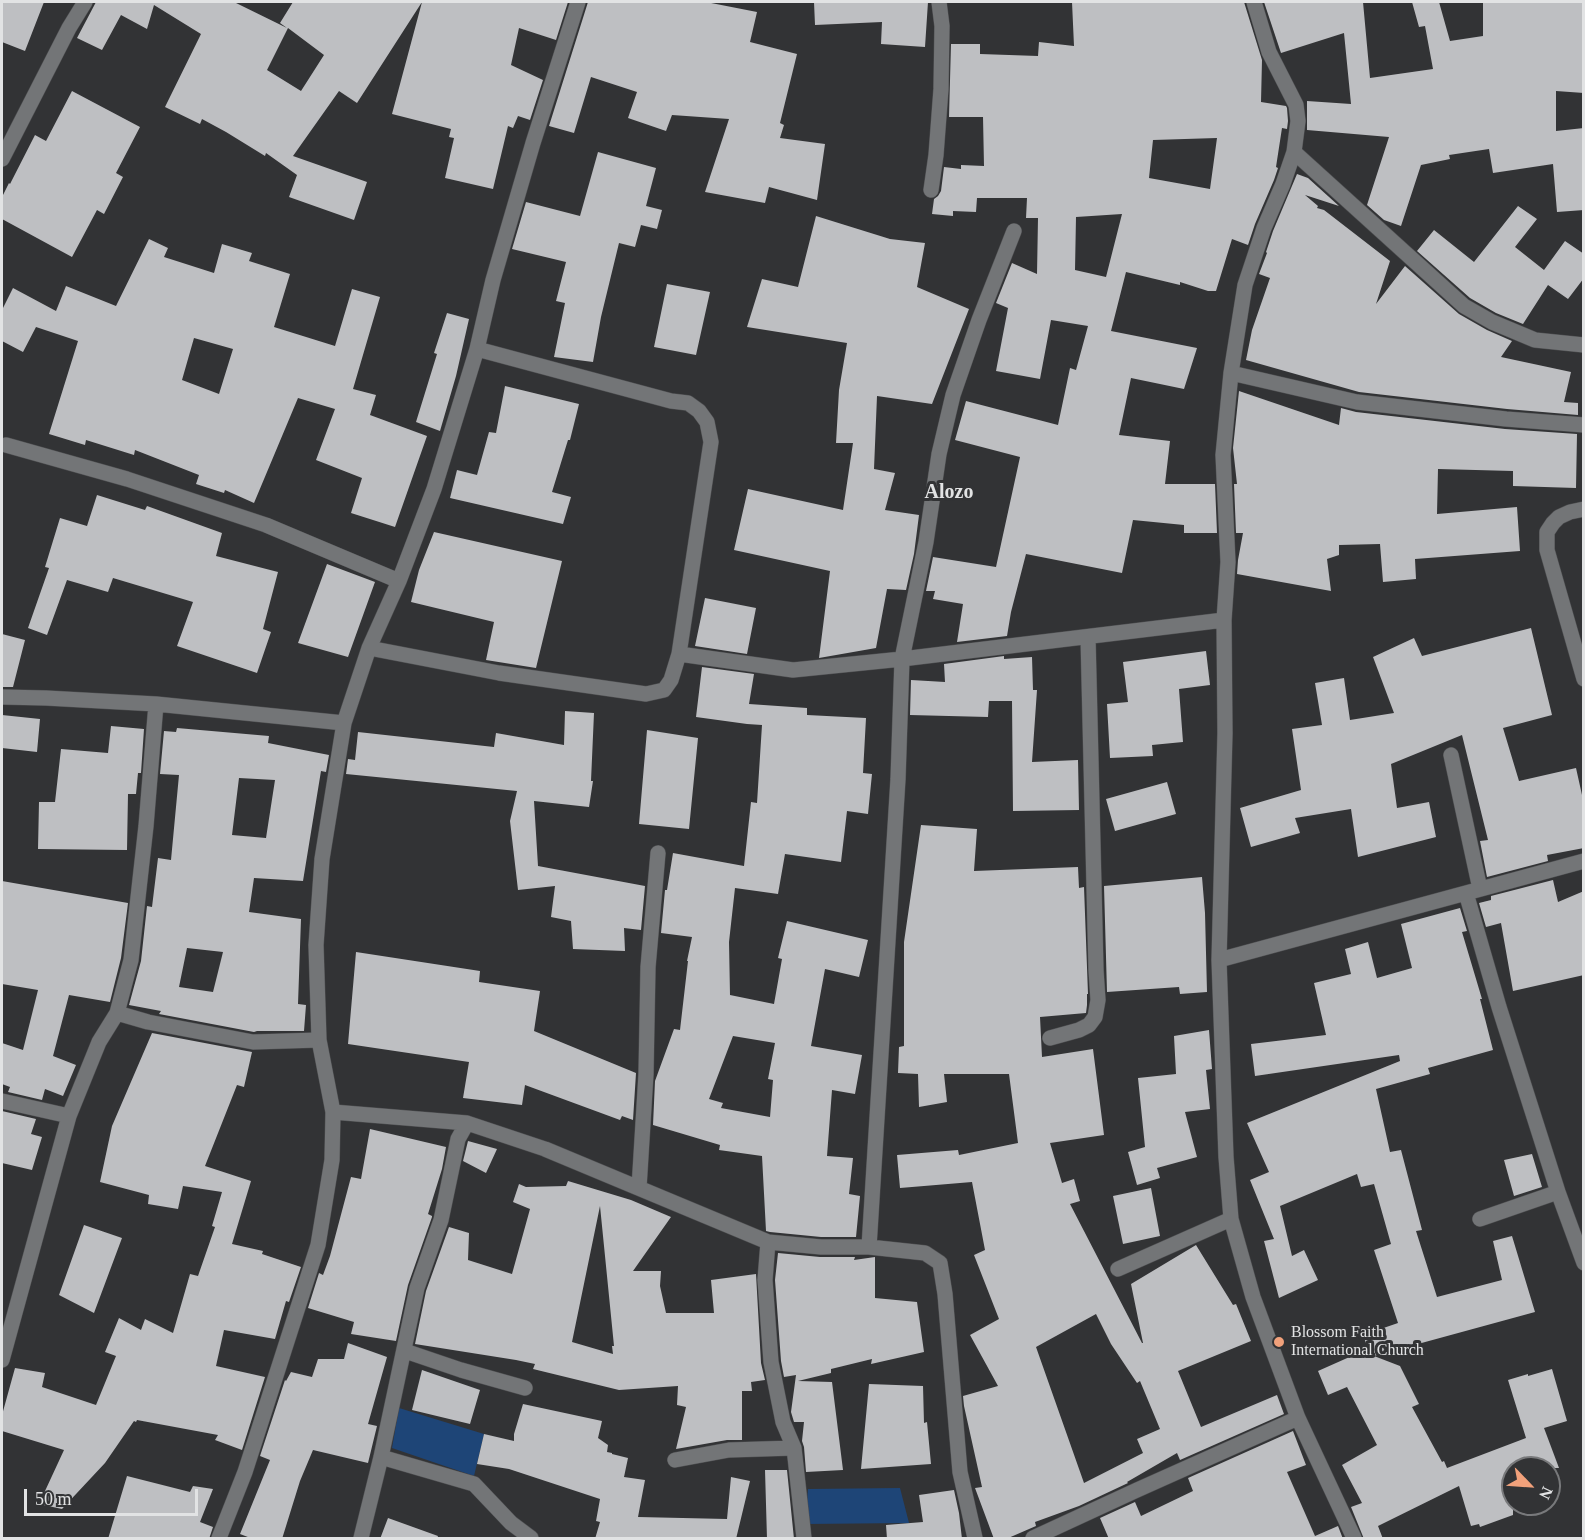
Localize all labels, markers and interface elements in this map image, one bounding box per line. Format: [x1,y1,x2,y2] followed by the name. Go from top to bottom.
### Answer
[925,481,973,505] district label: Alozo
[1291,1323,1424,1361] place label: Blossom Faith International Church
[1272,1335,1286,1349] marker: Blossom Faith International Church
[1501,1456,1561,1516] north arrow
[27,1477,201,1515] scale bar
[1536,1484,1556,1502] text: N
[35,1489,72,1509] text: 50 m

